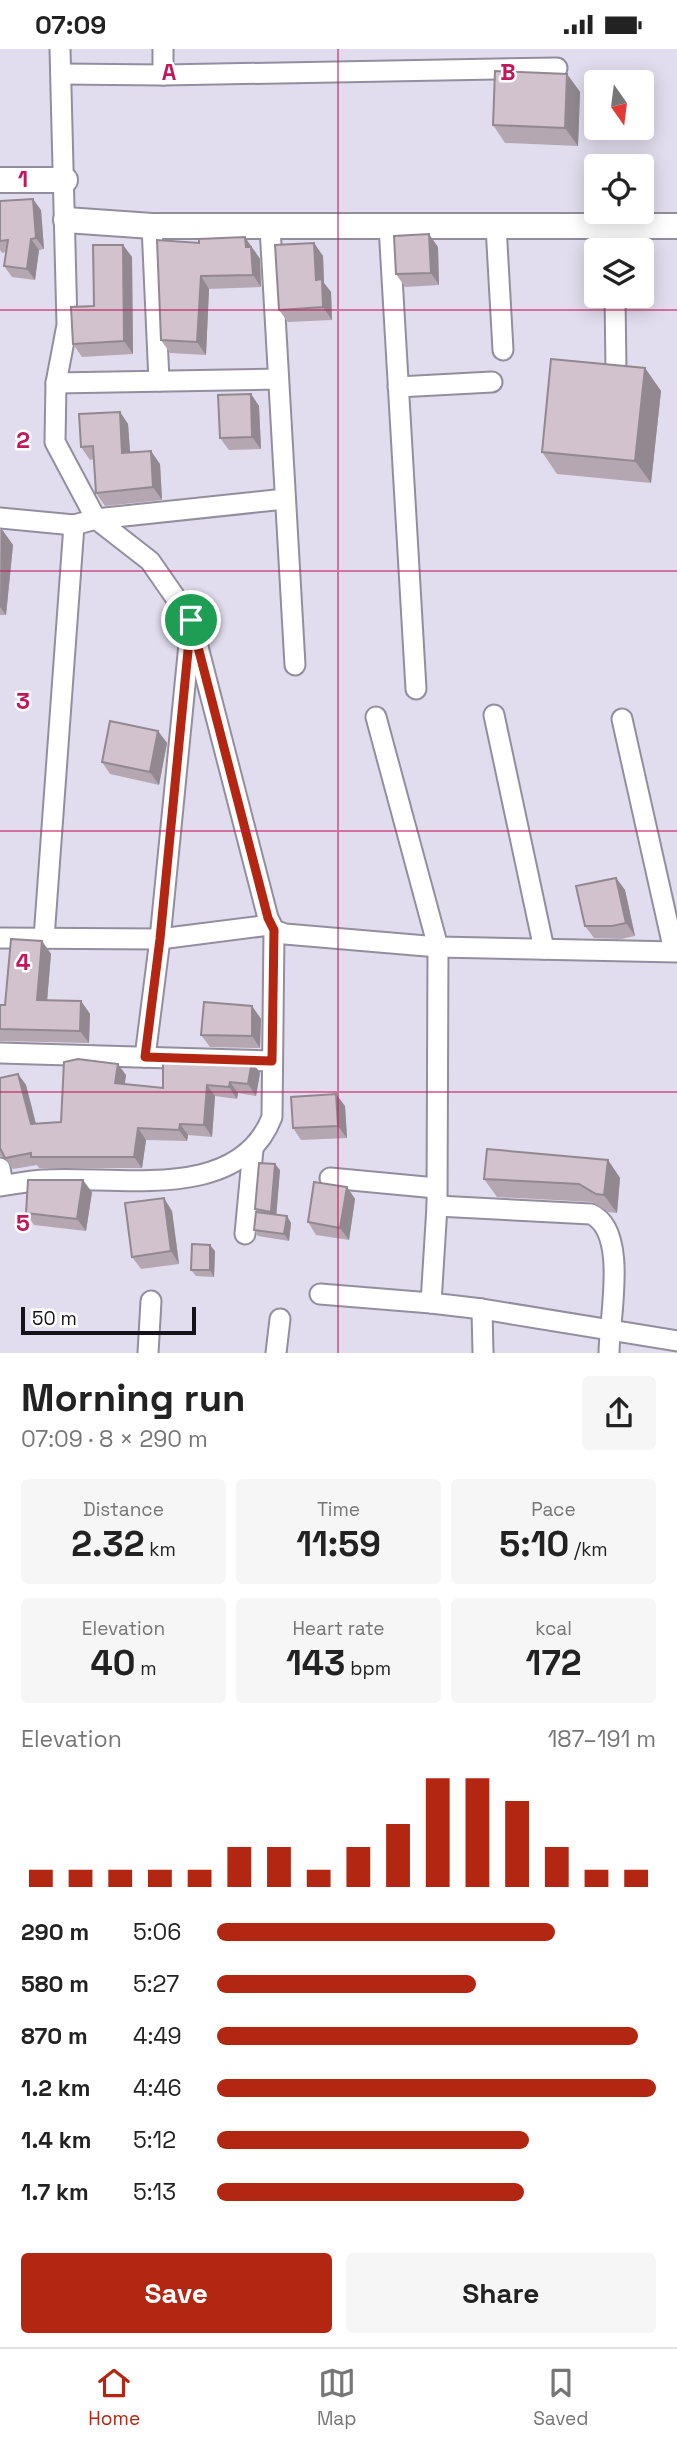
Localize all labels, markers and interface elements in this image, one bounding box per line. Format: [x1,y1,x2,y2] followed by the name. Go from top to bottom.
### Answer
[35,8,106,42] text: 07:09
[162,57,177,87] text: A
[500,57,516,87] text: B
[584,70,654,140] north arrow
[584,70,654,308] map controls
[584,154,654,224] button: locate
[18,164,28,194] text: 1
[584,238,654,308] button: layers
[16,425,30,455] text: 2
[161,590,221,650] pin
[172,601,210,639] icon: arrive
[16,686,30,716] text: 3
[16,947,31,977] text: 4
[16,1208,30,1238] text: 5
[21,1304,196,1336] scale bar
[32,1306,77,1331] text: 50 m
[21,1374,246,1422] text: Morning run
[582,1376,656,1450] button: share
[21,1424,208,1454] text: 07:09 · 8 × 290 m
[83,1497,164,1522] text: Distance
[317,1497,360,1522] text: Time
[531,1497,576,1522] text: Pace
[71,1522,144,1566] text: 2.32
[296,1522,381,1566] text: 11:59
[499,1522,569,1566] text: 5:10
[144,1537,176,1562] text: km
[569,1537,608,1562] text: /km
[82,1616,165,1641] text: Elevation
[292,1616,385,1641] text: Heart rate
[535,1616,572,1641] text: kcal
[90,1641,135,1685] text: 40
[286,1641,345,1685] text: 143
[526,1641,581,1685] text: 172
[135,1656,157,1681] text: m
[345,1656,391,1681] text: bpm
[21,1724,122,1754] text: Elevation
[548,1724,656,1754] text: 187–191 m
[21,1917,89,1947] text: 290 m
[133,1917,181,1947] text: 5:06
[21,1969,89,1999] text: 580 m
[133,1969,179,1999] text: 5:27
[21,2021,88,2051] text: 870 m
[133,2021,182,2051] text: 4:49
[21,2073,90,2103] text: 1.2 km
[133,2073,182,2103] text: 4:46
[21,2125,91,2155] text: 1.4 km
[133,2125,176,2155] text: 5:12
[21,2177,89,2207] text: 1.7 km
[133,2177,176,2207] text: 5:13
[21,2253,332,2333] button: Save
[346,2253,656,2333] button: Share
[88,2364,140,2431] tab: Home
[317,2364,356,2431] tab: Map
[533,2364,589,2431] tab: Saved

